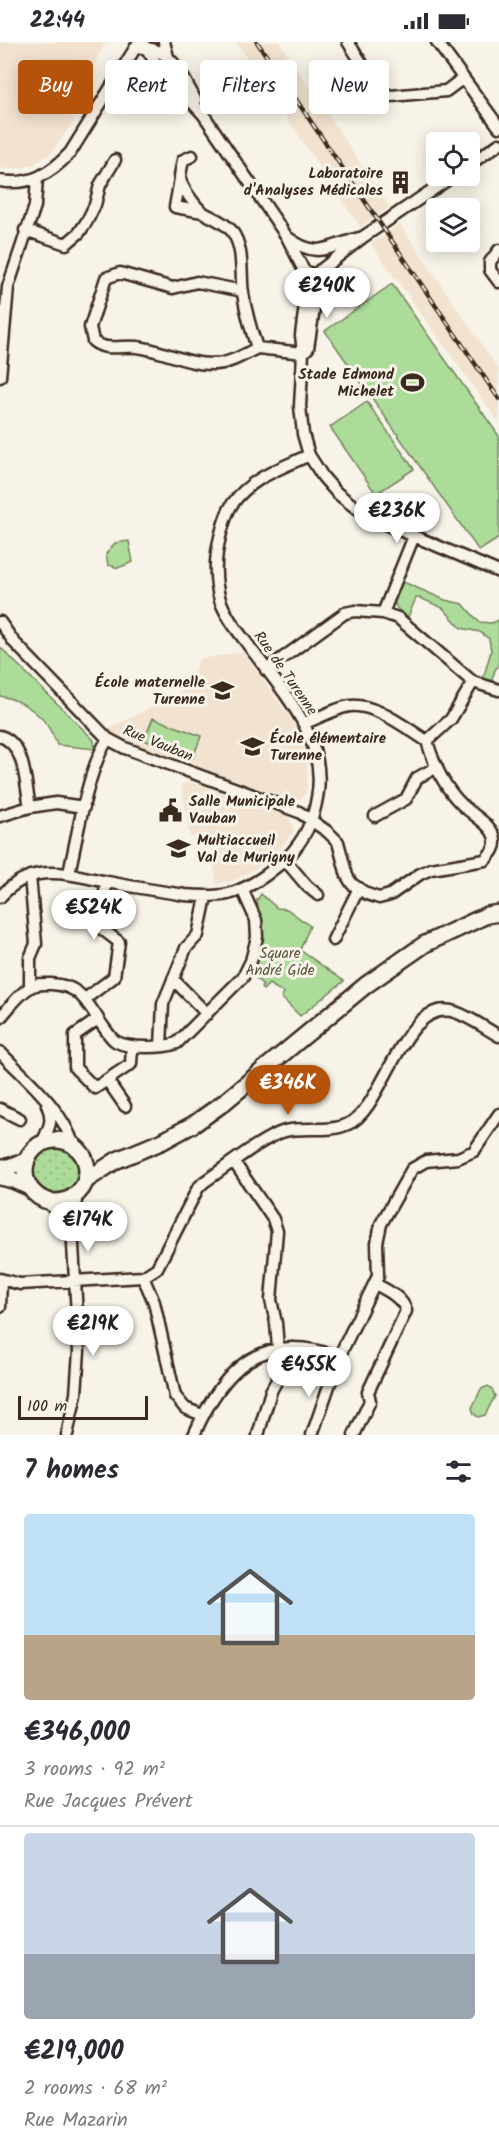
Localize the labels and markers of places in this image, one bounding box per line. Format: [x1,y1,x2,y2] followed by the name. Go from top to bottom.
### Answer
[244,162,384,203] place label: Laboratoire d'Analyses Médicales
[388,169,414,195] building icon: Laboratoire d'Analyses Médicales
[285,268,369,319] pin: €240K
[298,363,395,404] place label: Stade Edmond Michelet
[399,370,425,396] sports icon: Stade Edmond Michelet
[355,493,439,544] pin: €236K
[95,671,206,712] place label: École maternelle Turenne
[210,678,236,704] school or university icon: École maternelle Turenne
[270,727,387,768] place label: École élémentaire Turenne
[239,734,265,760] school or university icon: École élémentaire Turenne
[189,790,296,831] place label: Salle Municipale Vauban
[158,797,184,823] public building icon: Salle Municipale Vauban
[197,829,295,870] place label: Multiaccueil Val de Murigny
[166,836,192,862] school or university icon: Multiaccueil Val de Murigny
[52,890,136,941] pin: €524K
[246,1065,330,1116] pin: €346K
[46,1202,130,1253] pin: €174K
[51,1306,135,1357] pin: €219K
[267,1347,351,1398] pin: €455K

